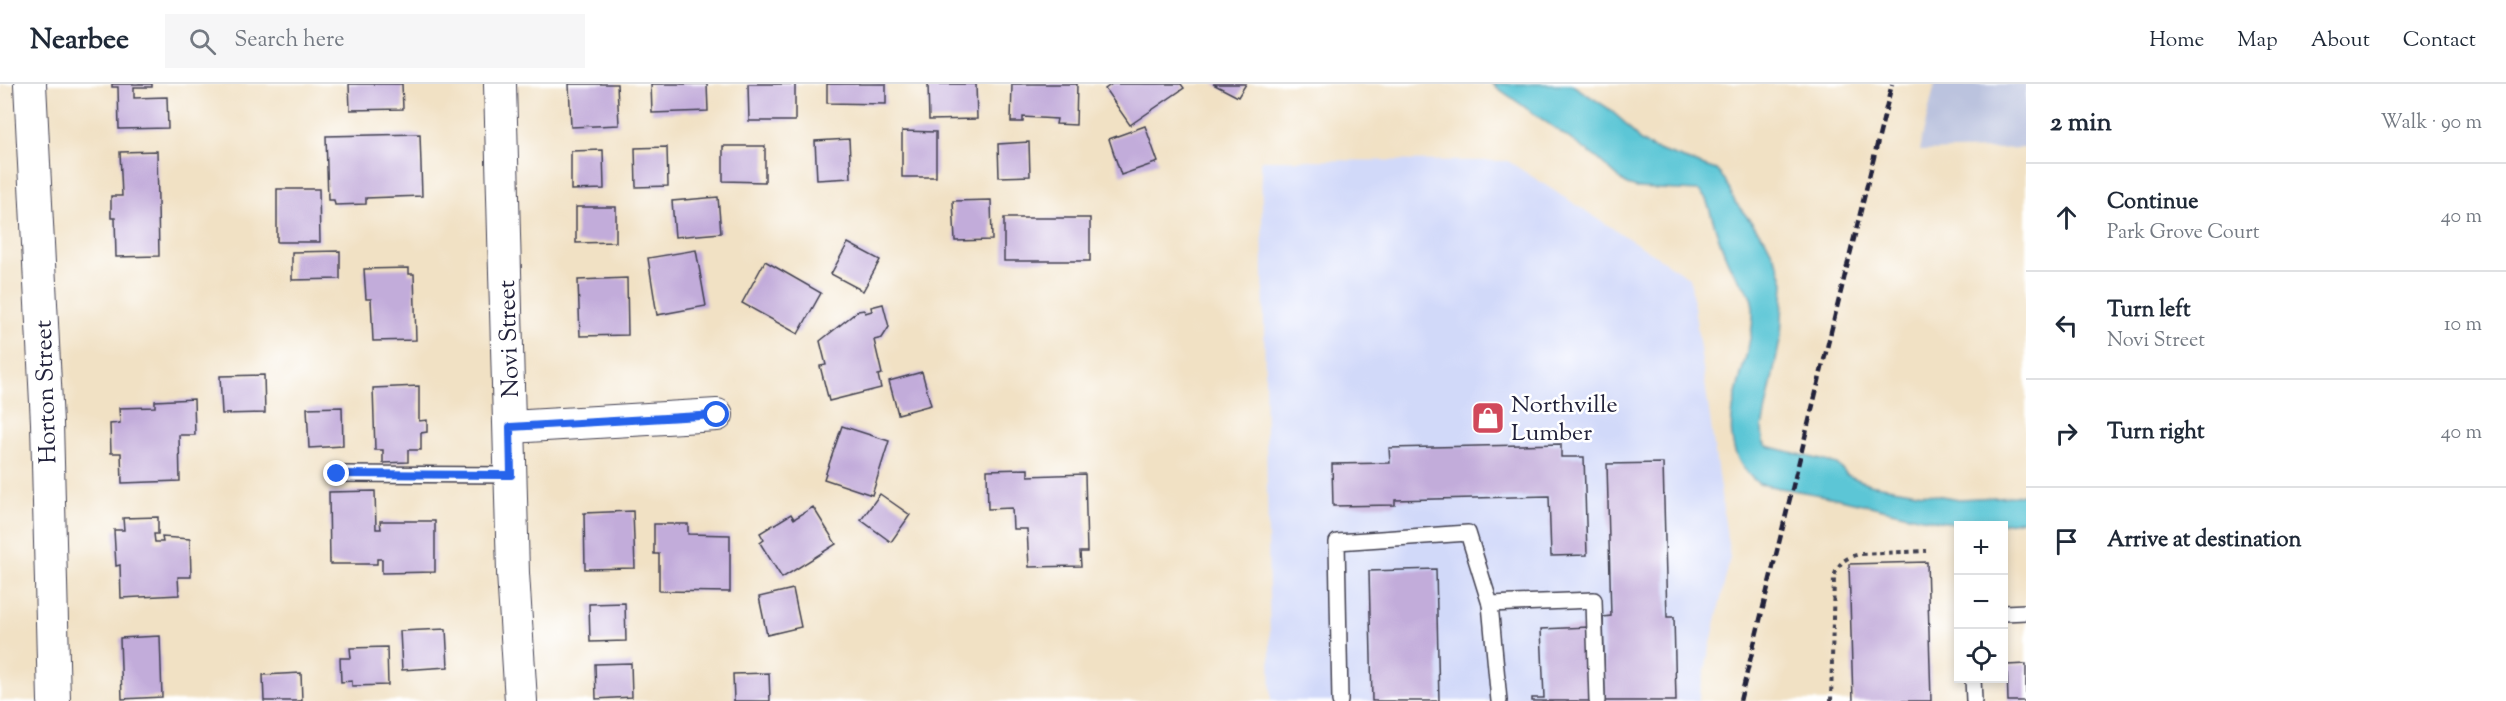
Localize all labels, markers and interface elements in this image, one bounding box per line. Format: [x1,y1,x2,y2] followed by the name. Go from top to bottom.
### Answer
[165,14,585,68] search box
[30,21,129,61] text: Nearbee
[186,25,219,58] icon: search
[234,25,345,57] text: Search here
[2149,26,2204,56] text: Home
[2237,26,2278,56] text: Map
[2311,26,2370,56] text: About
[2403,26,2476,56] text: Contact
[2050,105,2112,142] text: 2 min
[2380,109,2482,138] text: Walk · 90 m
[2107,187,2198,219] text: Continue
[2050,201,2083,234] icon: ahead
[2441,203,2482,232] text: 40 m
[2107,219,2260,248] text: Park Grove Court
[491,280,529,398] street label: Novi Street
[2107,295,2190,327] text: Turn left
[2050,309,2083,342] icon: left
[2444,311,2482,340] text: 10 m
[28,320,66,464] street label: Horton Street
[2107,327,2205,356] text: Novi Street
[1511,389,1618,451] place label: Northville Lumber
[1470,400,1506,436] shop icon: Northville Lumber
[703,401,729,427] route start
[2050,417,2083,450] icon: right
[2107,417,2204,449] text: Turn right
[2441,419,2482,448] text: 40 m
[323,460,349,486] route end
[1954,521,2008,683] map controls
[1954,521,2008,575] button: +
[2050,525,2083,558] icon: arrive
[2107,525,2302,557] text: Arrive at destination
[1954,575,2008,629] button: −
[1954,629,2008,683] button: locate

